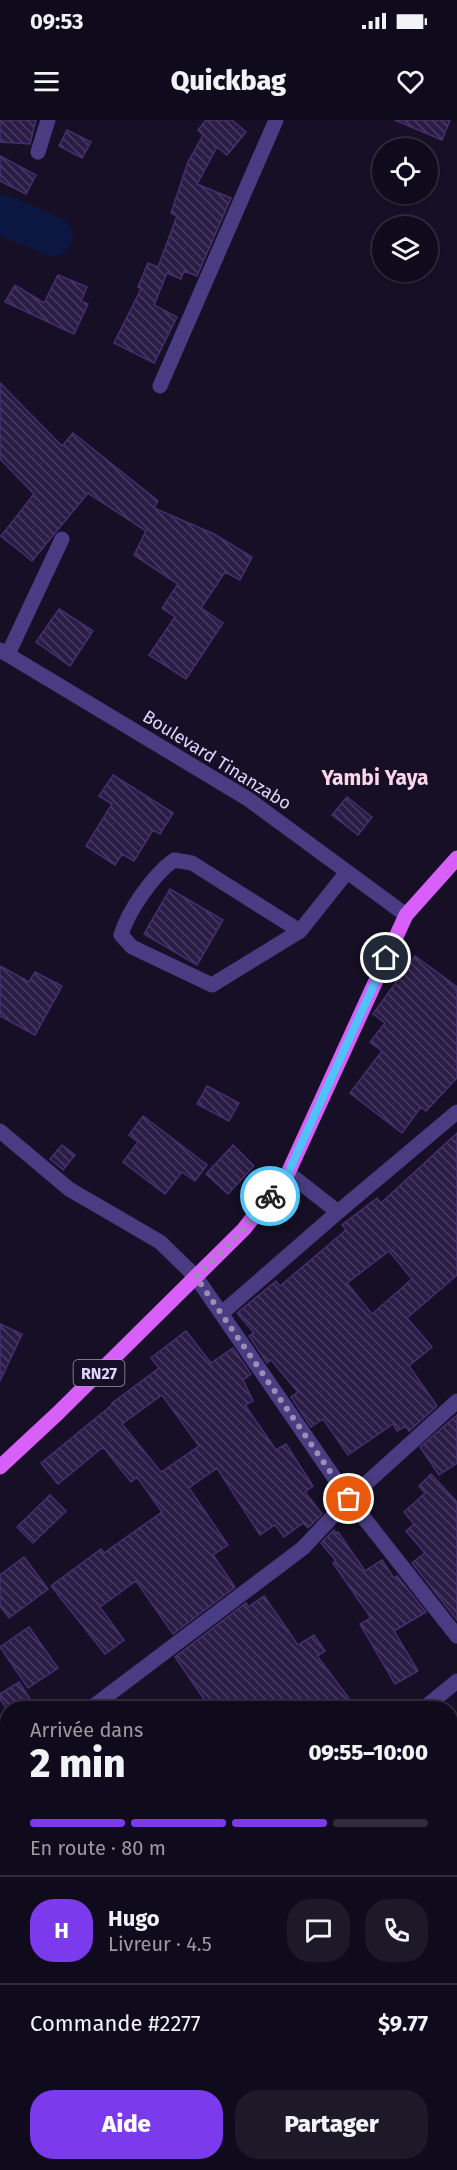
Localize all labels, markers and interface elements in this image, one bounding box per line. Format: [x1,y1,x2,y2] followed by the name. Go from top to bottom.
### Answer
[30,8,83,35] text: 09:53
[30,65,63,98] icon: menu
[171,65,286,97] text: Quickbag
[394,65,427,98] icon: heart
[372,138,438,282] map controls
[372,138,438,204] button: locate
[372,216,438,282] button: layers
[139,705,295,815] street label: Boulevard Tinanzabo
[320,765,429,791] district label: Yambi Yaya
[360,932,411,983] pin
[369,941,402,974] icon: home
[240,1166,300,1226] courier
[254,1180,287,1213] icon: bike
[74,1360,124,1386] road number: RN27
[323,1473,374,1524] pin
[332,1482,365,1515] icon: bag
[30,1718,143,1742] text: Arrivée dans
[308,1739,428,1766] text: 09:55–10:00
[30,1741,126,1787] text: 2 min
[30,1836,166,1860] text: En route · 80 m
[287,1899,350,1962] button: chat
[365,1899,428,1962] button: phone
[108,1905,160,1932] text: Hugo
[54,1917,69,1944] text: H
[108,1932,212,1956] text: Livreur · 4.5
[30,2010,201,2037] text: Commande #2277
[378,2010,428,2037] text: $9.77
[30,2090,223,2159] button: Aide
[235,2090,428,2159] button: Partager

